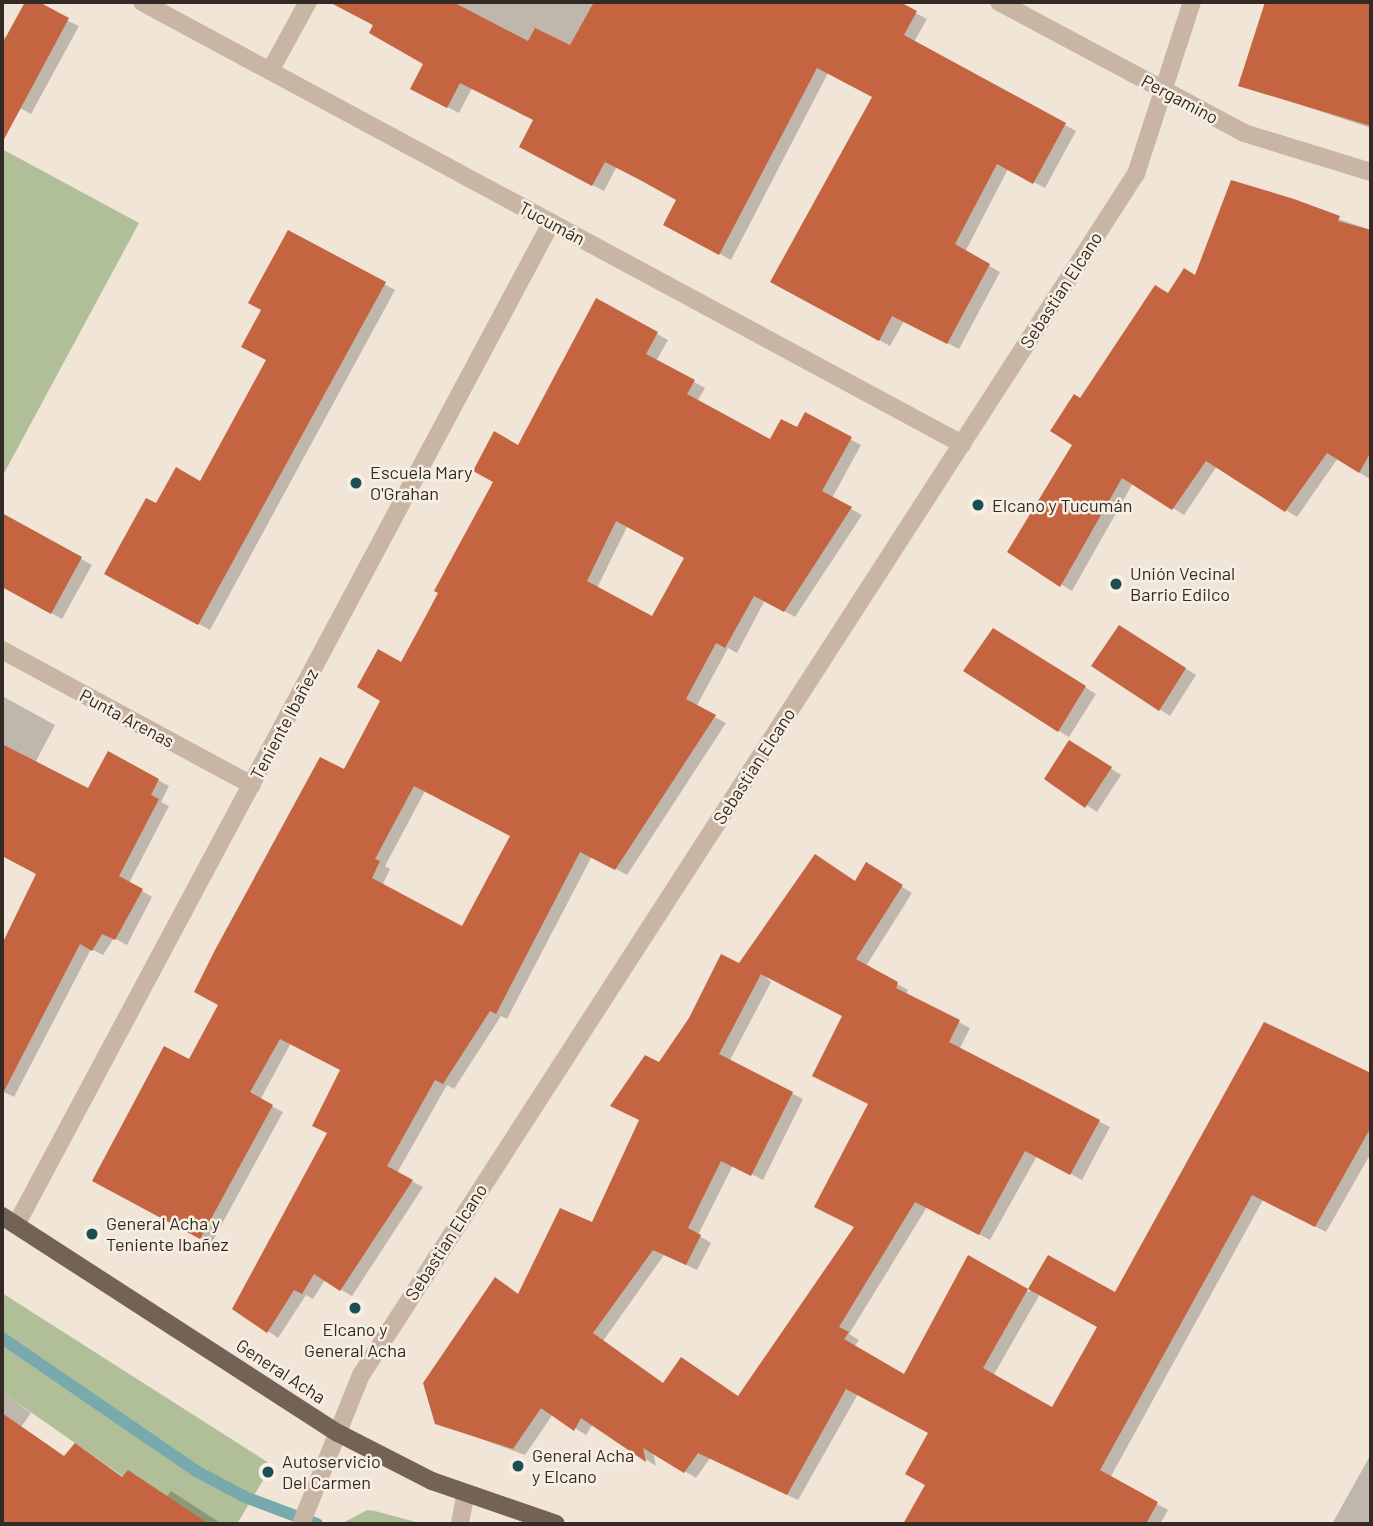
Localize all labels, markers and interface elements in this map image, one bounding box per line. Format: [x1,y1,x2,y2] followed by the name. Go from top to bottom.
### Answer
[1138,70,1222,128] street label: Pergamino
[515,197,589,249] street label: Tucumán
[1015,228,1107,352] street label: Sebastian Elcano
[370,462,473,504] place label: Escuela Mary O'Grahan
[348,475,364,491] marker: Escuela Mary O'Grahan
[992,494,1132,516] place label: Elcano y Tucumán
[970,497,986,513] marker: Elcano y Tucumán
[1130,563,1235,606] place label: Unión Vecinal Barrio Edilco
[1108,576,1124,592] marker: Unión Vecinal Barrio Edilco
[246,665,322,783] street label: Teniente Ibañez
[76,684,178,752] street label: Punta Arenas
[708,704,800,828] street label: Sebastian Elcano
[400,1180,492,1304] street label: Sebastian Elcano
[106,1213,229,1256] place label: General Acha y Teniente Ibañez
[84,1226,100,1242] marker: General Acha y Teniente Ibañez
[347,1300,363,1316] marker: Elcano y General Acha
[304,1319,406,1362] place label: Elcano y General Acha
[232,1334,330,1408] street label: General Acha
[532,1445,634,1488] place label: General Acha y Elcano
[282,1451,381,1494] place label: Autoservicio Del Carmen
[510,1458,526,1474] marker: General Acha y Elcano
[260,1464,276,1480] marker: Autoservicio Del Carmen

